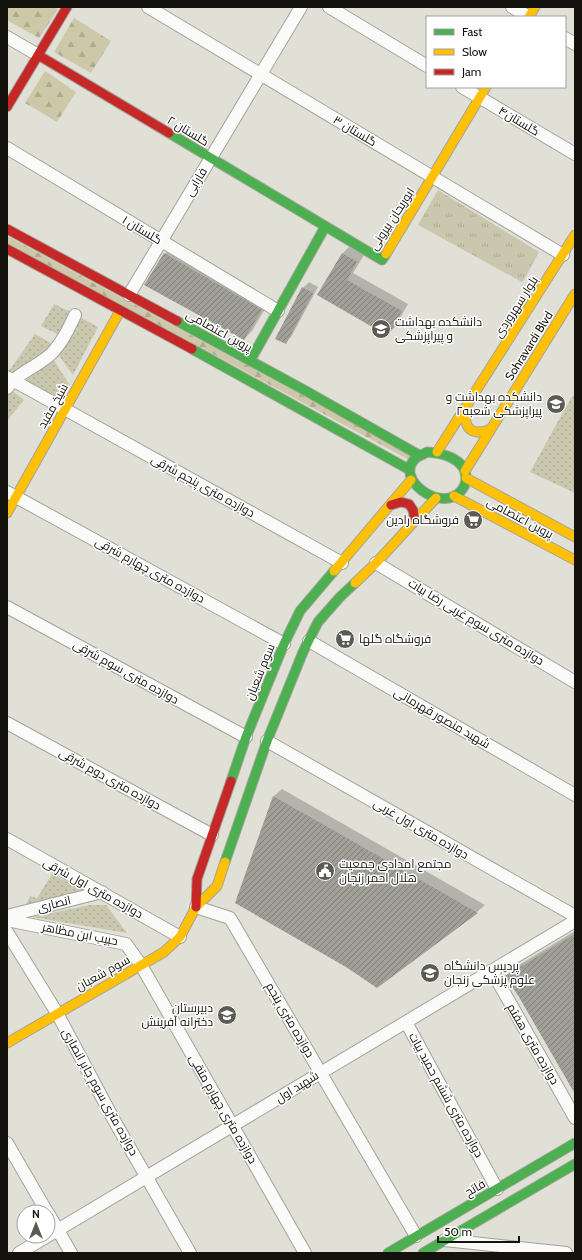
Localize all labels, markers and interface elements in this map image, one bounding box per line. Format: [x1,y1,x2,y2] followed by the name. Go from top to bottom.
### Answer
[426,16,566,88] legend
[462,24,482,39] text: Fast
[462,44,487,59] text: Slow
[461,64,481,79] text: Jam
[496,103,542,139] street label: گلستان۴
[165,112,212,149] street label: گلستان ۲
[331,112,380,149] street label: گلستان ۳
[181,165,210,199] street label: فارابی
[366,184,417,253] street label: ابوریحان بیرونی
[120,212,165,247] street label: گلستان ۱
[490,273,541,340] street label: بلوار سهروردی
[182,306,256,357] street label: پروین اعتصامی
[501,308,556,383] street label: Sohravardi Blvd
[395,314,482,345] place label: دانشکده بهداشت و پیراپزشکی
[370,318,392,340] school or university icon: دانشکده بهداشت و پیراپزشکی
[34,381,72,431] street label: شیخ مفید
[446,389,543,420] place label: دانشکده بهداشت و پیراپزشکى شعبه۲
[545,393,567,415] school or university icon: دانشکده بهداشت و پیراپزشکى شعبه۲
[148,451,258,522] street label: دوازده متری پنجم شرقی
[483,494,557,544] street label: پروین اعتصامی
[462,509,484,531] supermarket icon: فروشگاه رادین
[386,512,459,527] place label: فروشگاه رادین
[92,533,208,608] street label: دوازده متری چهارم شرقی
[405,575,547,669] street label: دوازده متری سوم غربی رضا بیات
[334,628,356,650] supermarket icon: فروشگاه گلها
[359,631,431,646] place label: فروشگاه گلها
[70,636,182,708] street label: دوازده متری سوم شرقی
[241,641,279,703] street label: سوم شعبان
[391,684,493,751] street label: شهید منصور قهرمانی
[56,744,164,814] street label: دوازده متری دوم شرقی
[371,795,472,862] street label: دوازده متری اول غربی
[41,854,146,921] street label: دوازده متری اول شرقی
[339,856,451,885] place label: مجتمع امدادی جمعیت هلال احمر زنجان
[314,860,336,882] public building icon: مجتمع امدادی جمعیت هلال احمر زنجان
[36,892,72,915] street label: انصاری
[40,919,119,948] street label: حبیب ابن مظاهر
[73,952,133,994] street label: سوم شعبان
[444,958,535,989] place label: پردیس دانشگاه علوم پزشکى زنجان
[419,962,441,984] school or university icon: پردیس دانشگاه علوم پزشکى زنجان
[261,979,318,1061] street label: دوازده متری پنجم
[142,1000,213,1029] place label: دبیرستان دخترانه آفرینش
[503,1001,563,1088] street label: دوازده متری هفتم
[216,1004,238,1026] school or university icon: دبیرستان دخترانه آفرینش
[58,1025,142,1159] street label: دوازده متری سوم جابر انصاری
[405,1030,487,1161] street label: دوازده متری ششم حمید بیات
[184,1052,261,1167] street label: دوازده متری چهارم متقی
[272,1067,321,1106] street label: شهید اول
[462,1176,488,1200] street label: فاتح
[16,1204,56,1244] north arrow
[32,1207,40,1221] text: N
[438,1218,519,1244] scale bar
[444,1224,472,1239] text: 50 m

